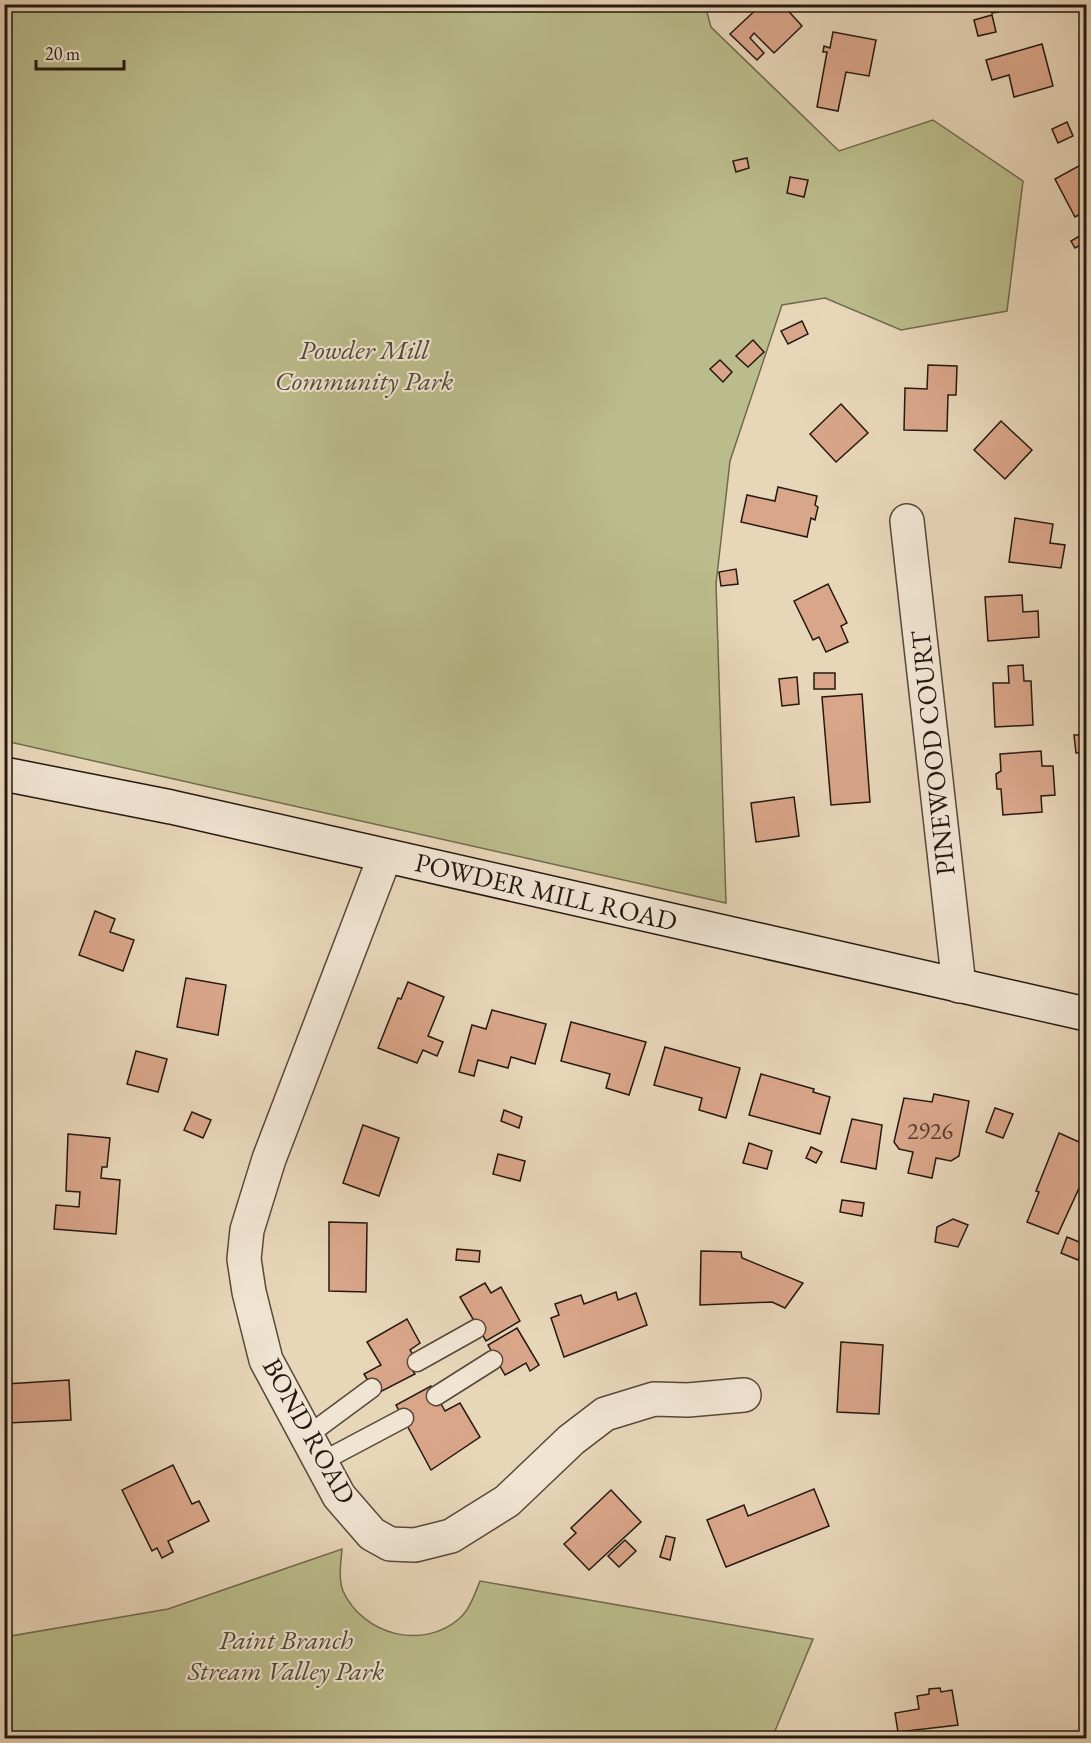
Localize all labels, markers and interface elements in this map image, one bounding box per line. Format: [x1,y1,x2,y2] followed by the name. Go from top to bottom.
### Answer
[36,33,124,71] scale bar
[45,42,80,65] text: 20 m
[275,332,453,398] park label: Powder Mill Community Park
[902,628,963,877] street label: PINEWOOD COURT
[412,844,681,939] street label: POWDER MILL ROAD
[907,1115,953,1146] house number: 2926
[255,1352,364,1510] street label: BOND ROAD
[187,1622,384,1688] park label: Paint Branch Stream Valley Park

